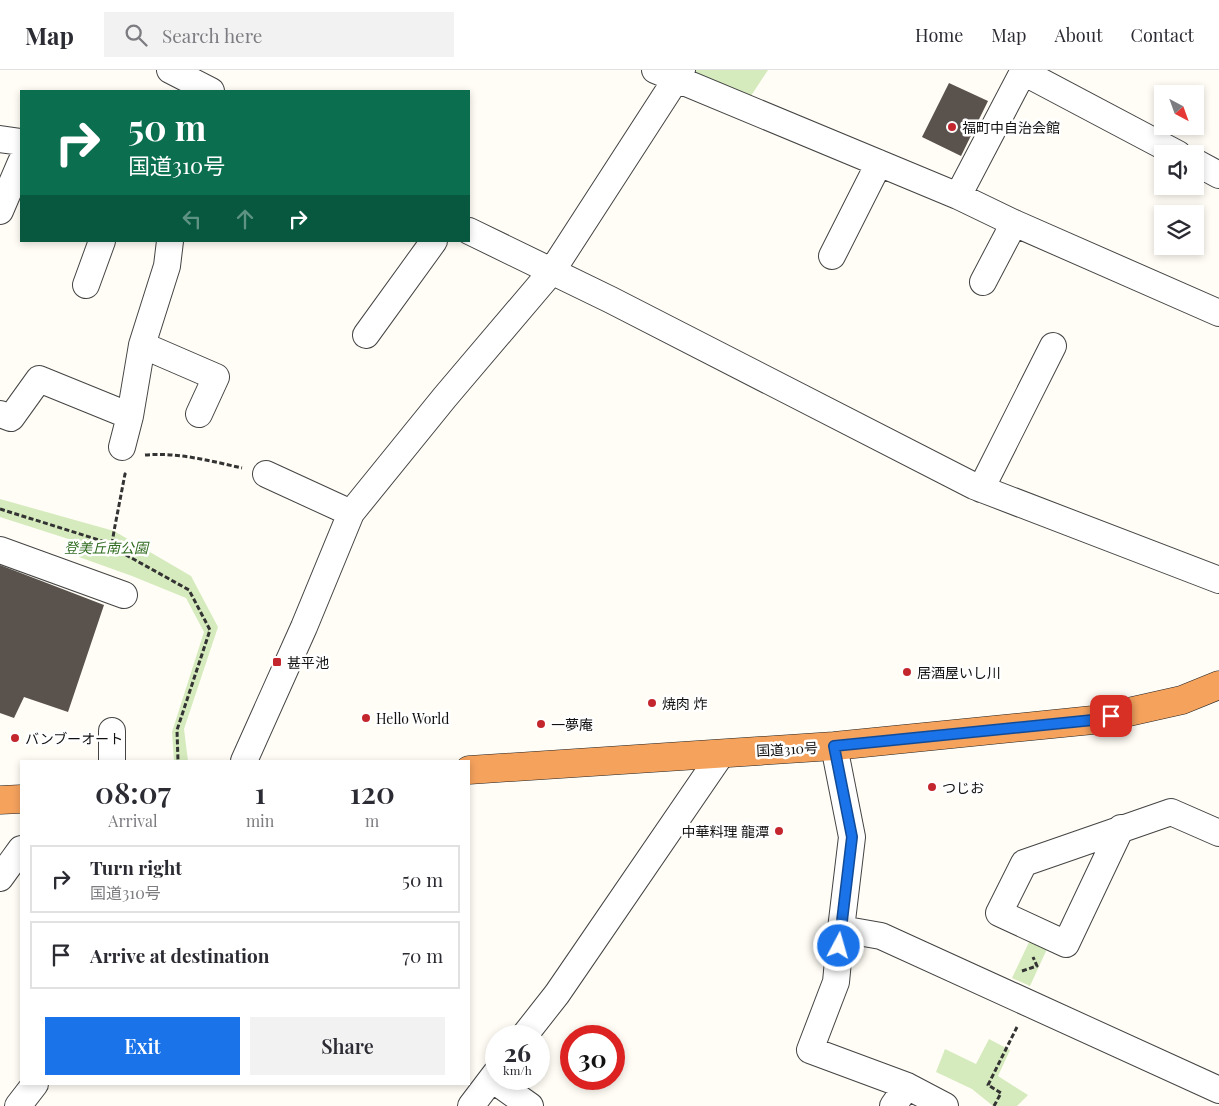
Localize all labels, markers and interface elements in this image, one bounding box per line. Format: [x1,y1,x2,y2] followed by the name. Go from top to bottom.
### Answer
[104,12,454,57] search box
[25,19,74,51] text: Map
[122,21,150,49] icon: search
[162,22,262,48] text: Search here
[915,23,963,47] text: Home
[991,23,1026,47] text: Map
[1054,23,1103,47] text: About
[1131,23,1194,47] text: Contact
[1154,85,1204,135] north arrow
[1154,85,1204,255] map controls
[128,103,206,150] text: 50 m
[45,110,110,175] icon: right
[962,118,1060,137] place label: 福町中自治会館
[946,121,958,133] marker: 福町中自治会館
[1154,145,1204,195] button: sound
[128,150,225,180] text: 国道310号
[178,205,206,233] icon: left
[231,205,259,233] icon: ahead
[284,205,312,233] icon: right
[1154,205,1204,255] button: layers
[64,538,150,557] park label: 登美丘南公園
[287,653,329,672] place label: 甚平池
[271,656,283,668] marker: 甚平池
[917,663,1001,682] place label: 居酒屋いし川
[901,666,913,678] marker: 居酒屋いし川
[662,694,708,713] place label: 焼肉 炸
[1090,695,1132,737] pin
[646,697,658,709] marker: 焼肉 炸
[1097,702,1125,730] icon: arrive
[376,709,449,728] place label: Hello World
[360,712,372,724] marker: Hello World
[551,715,593,734] place label: 一夢庵
[535,718,547,730] marker: 一夢庵
[25,729,123,748] place label: バンブーオート
[9,732,21,744] marker: バンブーオート
[756,738,818,760] street label: 国道310号
[95,772,171,812] text: 08:07
[254,772,266,812] text: 1
[349,772,395,812] text: 120
[942,778,984,797] place label: つじお
[926,781,938,793] marker: つじお
[108,810,158,831] text: Arrival
[246,810,274,831] text: min
[365,810,379,831] text: m
[682,822,769,841] place label: 中華料理 龍潭
[773,825,785,837] marker: 中華料理 龍潭
[90,854,182,880] text: Turn right
[47,865,75,893] icon: right
[402,866,443,892] text: 50 m
[90,882,161,903] text: 国道310号
[812,919,864,971] position arrow
[47,941,75,969] icon: arrive
[90,942,270,968] text: Arrive at destination
[402,942,443,968] text: 70 m
[45,1017,240,1075] button: Exit
[250,1017,445,1075] button: Share
[560,1025,625,1090] speed limit sign: 30
[504,1035,531,1068] text: 26
[503,1062,532,1078] text: km/h

